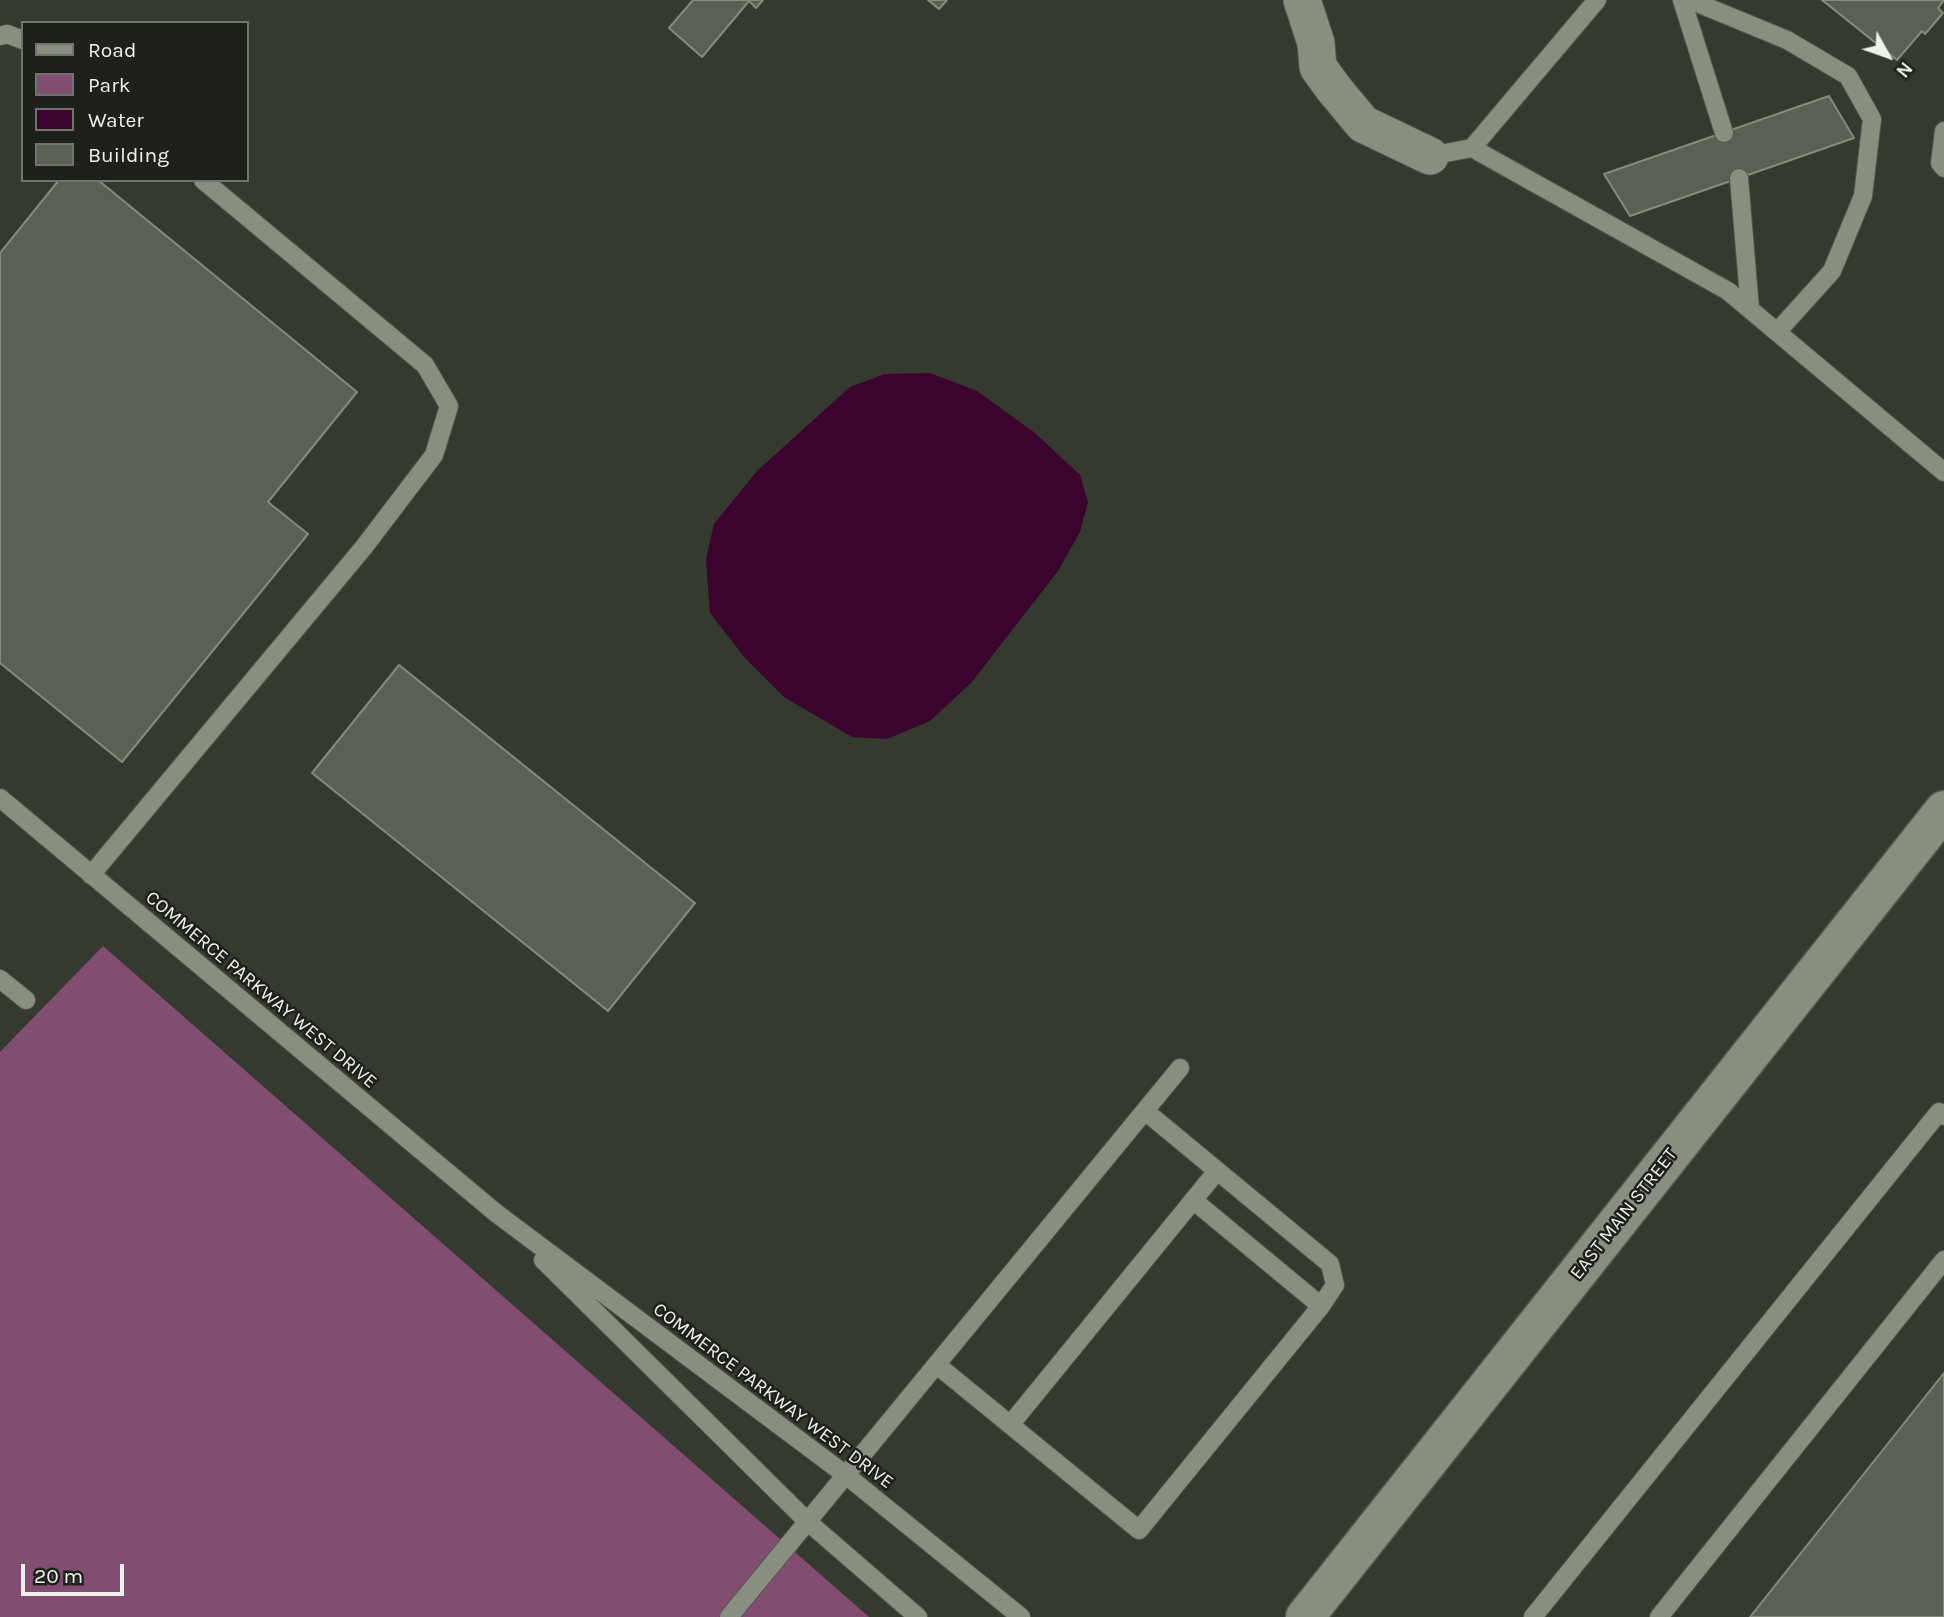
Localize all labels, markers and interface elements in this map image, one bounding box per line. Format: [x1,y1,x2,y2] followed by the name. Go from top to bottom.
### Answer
[21,21,248,182] legend
[1853,21,1923,91] north arrow
[88,38,136,62] text: Road
[1891,57,1917,82] text: N
[88,73,131,97] text: Park
[88,108,144,132] text: Water
[88,143,169,167] text: Building
[141,886,381,1094] street label: COMMERCE PARKWAY WEST DRIVE
[1566,1144,1682,1284] street label: EAST MAIN STREET
[648,1298,898,1494] street label: COMMERCE PARKWAY WEST DRIVE
[24,1550,128,1594] scale bar
[34,1564,83,1588] text: 20 m

